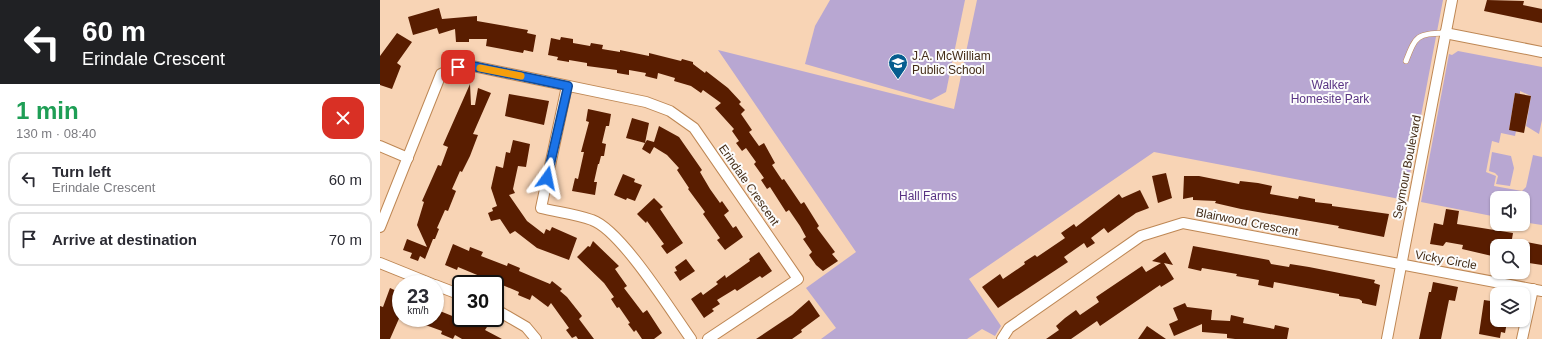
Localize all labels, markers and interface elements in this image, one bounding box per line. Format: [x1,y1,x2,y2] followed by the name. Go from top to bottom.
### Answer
[16,16,68,68] icon: left
[82,16,146,47] text: 60 m
[82,49,225,69] text: Erindale Crescent
[912,49,991,77] place label: J.A. McWilliam Public School
[441,50,475,84] pin
[887,52,909,80] school or university icon: J.A. McWilliam Public School
[447,56,469,78] icon: arrive
[1291,78,1370,106] park label: Walker Homesite Park
[16,97,79,124] text: 1 min
[322,97,364,139] button: close
[1390,114,1424,220] street label: Seymour Boulevard
[16,126,96,141] text: 130 m · 08:40
[716,142,782,229] street label: Erindale Crescent
[526,157,568,199] position arrow
[52,163,111,180] text: Turn left
[18,168,40,190] icon: left
[329,171,362,188] text: 60 m
[52,180,155,195] text: Erindale Crescent
[899,189,957,203] park label: Hall Farms
[1490,191,1530,327] map controls
[1490,191,1530,231] button: sound
[1195,205,1300,239] street label: Blairwood Crescent
[18,228,40,250] icon: arrive
[52,231,197,248] text: Arrive at destination
[329,231,362,248] text: 70 m
[1490,239,1530,279] button: search
[1414,248,1478,272] street label: Vicky Circle
[452,275,504,327] speed limit sign: 30
[407,285,429,307] text: 23
[1490,287,1530,327] button: layers
[407,305,429,316] text: km/h

